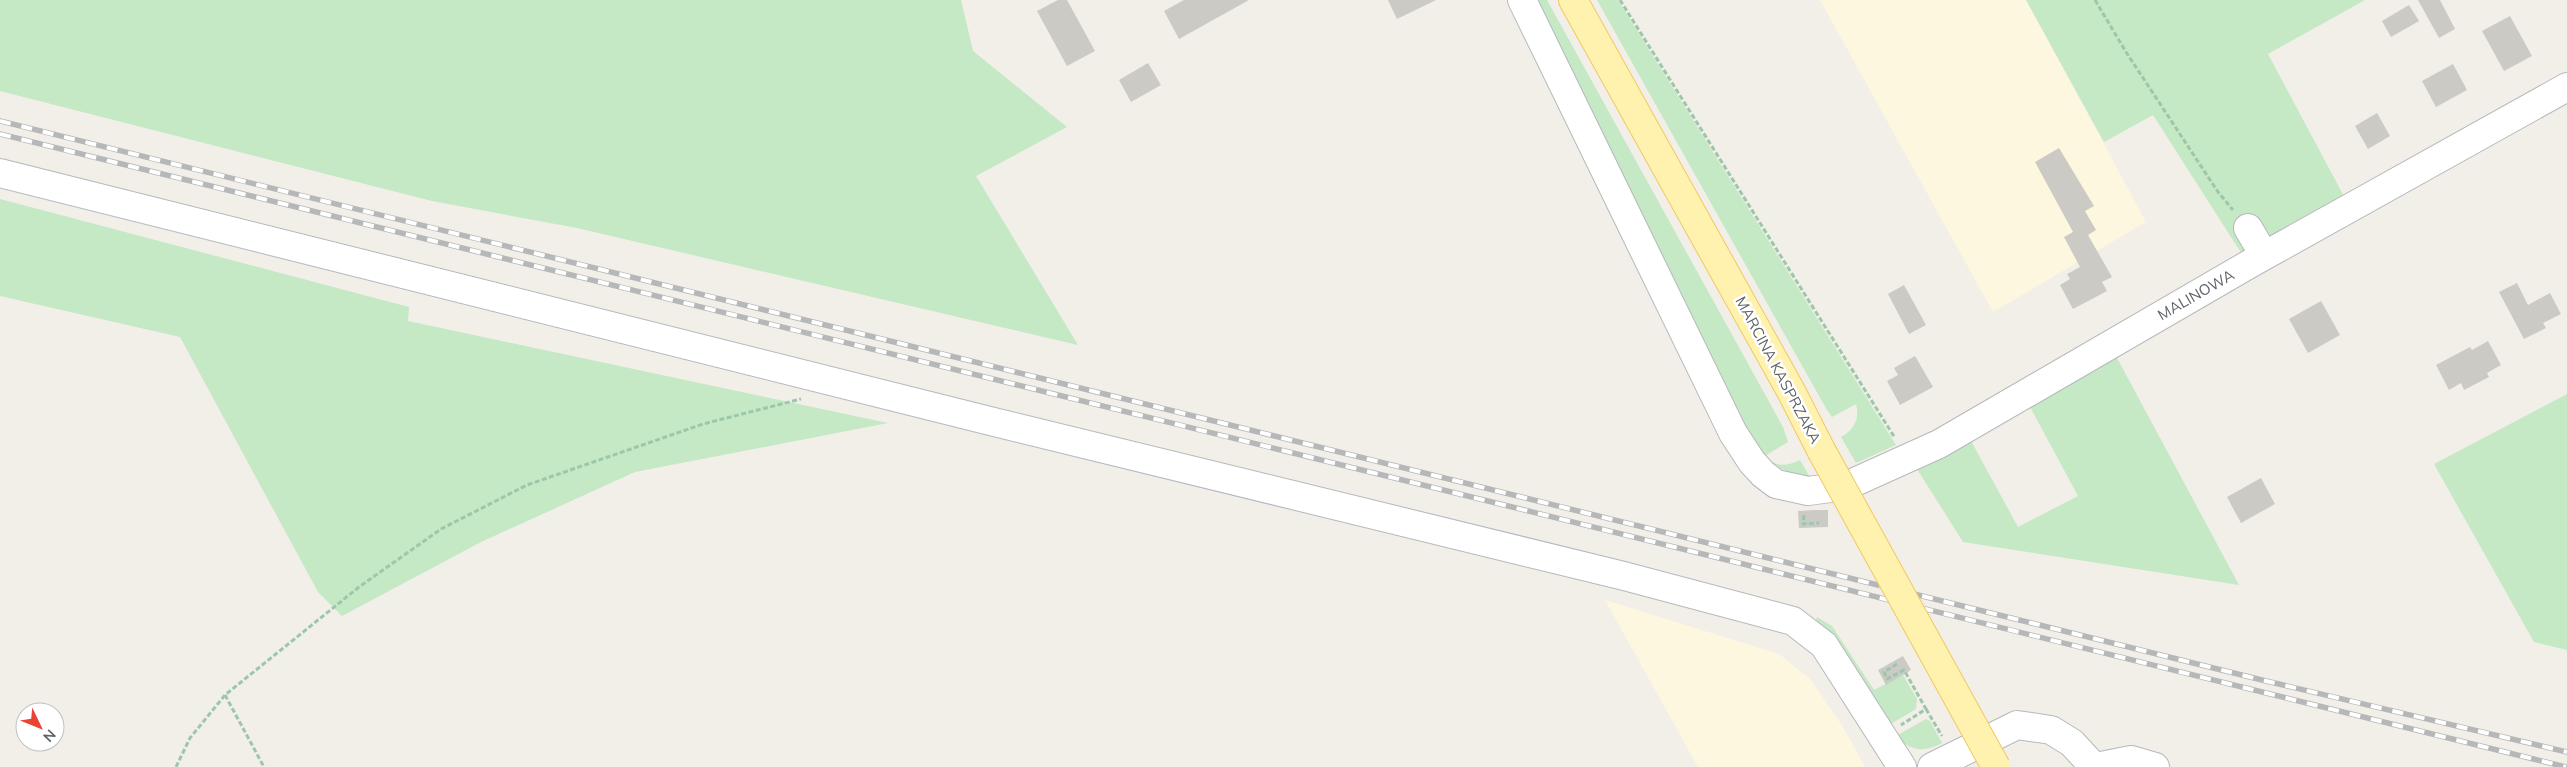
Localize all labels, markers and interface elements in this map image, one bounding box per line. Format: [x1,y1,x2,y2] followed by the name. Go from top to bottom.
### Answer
[2154,265,2237,324] street label: MALINOWA
[1732,293,1825,447] street label: MARCINA KASPRZAKA
[15,702,65,752] north arrow
[39,726,60,746] text: N

